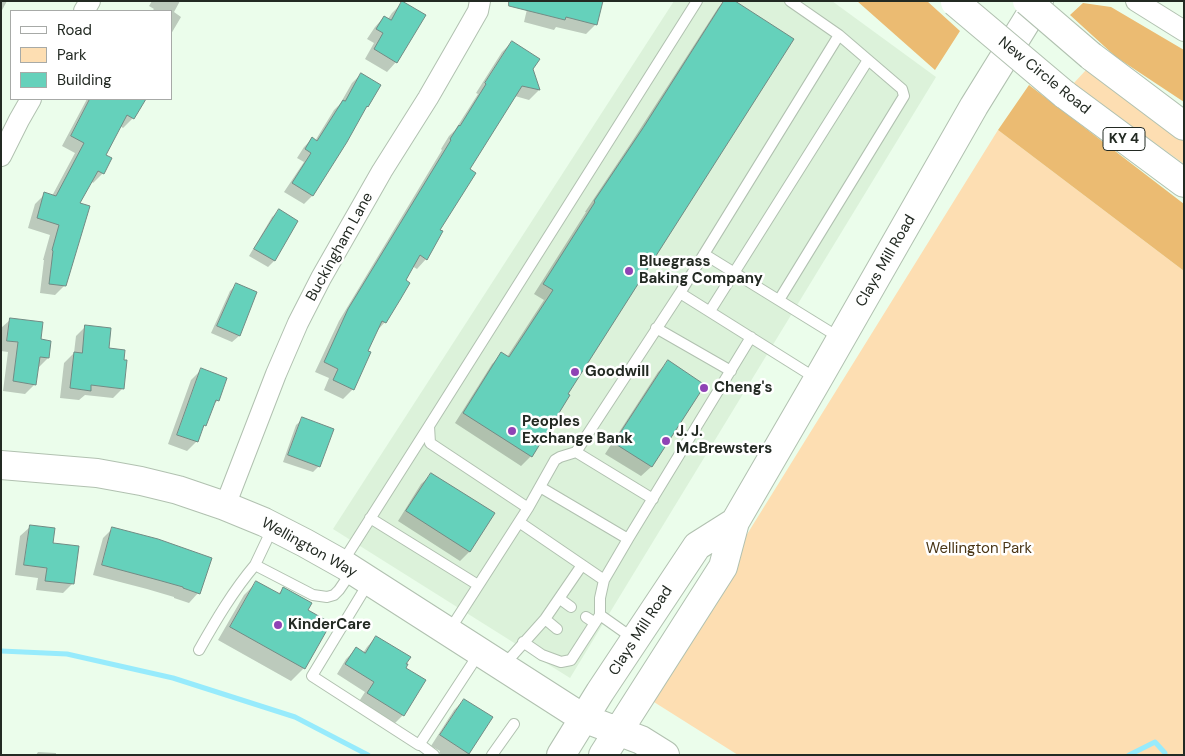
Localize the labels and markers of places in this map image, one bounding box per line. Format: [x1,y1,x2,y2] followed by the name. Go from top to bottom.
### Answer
[639,253,763,288] place label: Bluegrass Baking Company
[623,265,635,277] marker: Bluegrass Baking Company
[585,363,649,381] place label: Goodwill
[569,366,581,378] marker: Goodwill
[714,379,772,397] place label: Cheng's
[698,382,710,394] marker: Cheng's
[522,413,633,448] place label: Peoples Exchange Bank
[676,423,772,458] place label: J. J. McBrewsters
[506,425,518,437] marker: Peoples Exchange Bank
[660,435,672,447] marker: J. J. McBrewsters
[288,616,371,634] place label: KinderCare
[272,619,284,631] marker: KinderCare

